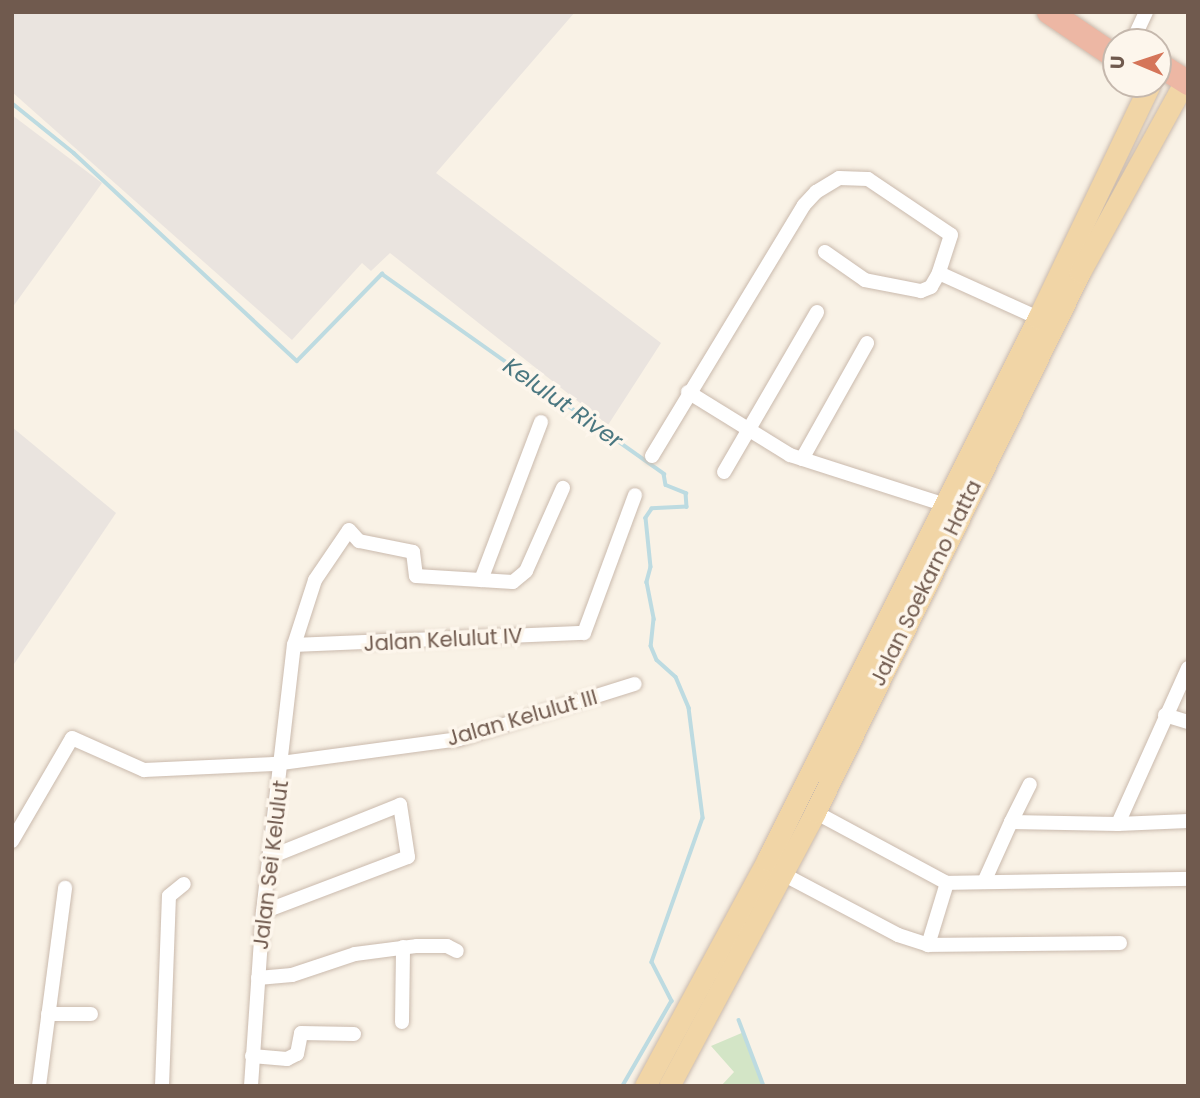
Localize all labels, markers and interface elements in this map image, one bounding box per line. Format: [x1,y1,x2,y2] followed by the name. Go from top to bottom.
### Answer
[1102,28,1172,98] north arrow
[1104,55,1131,69] text: U
[498,352,628,454] water label: Kelulut River
[865,476,987,690] street label: Jalan Soekarno Hatta
[363,623,523,657] street label: Jalan Kelulut IV
[444,684,600,752] street label: Jalan Kelulut III
[248,779,294,951] street label: Jalan Sei Kelulut

